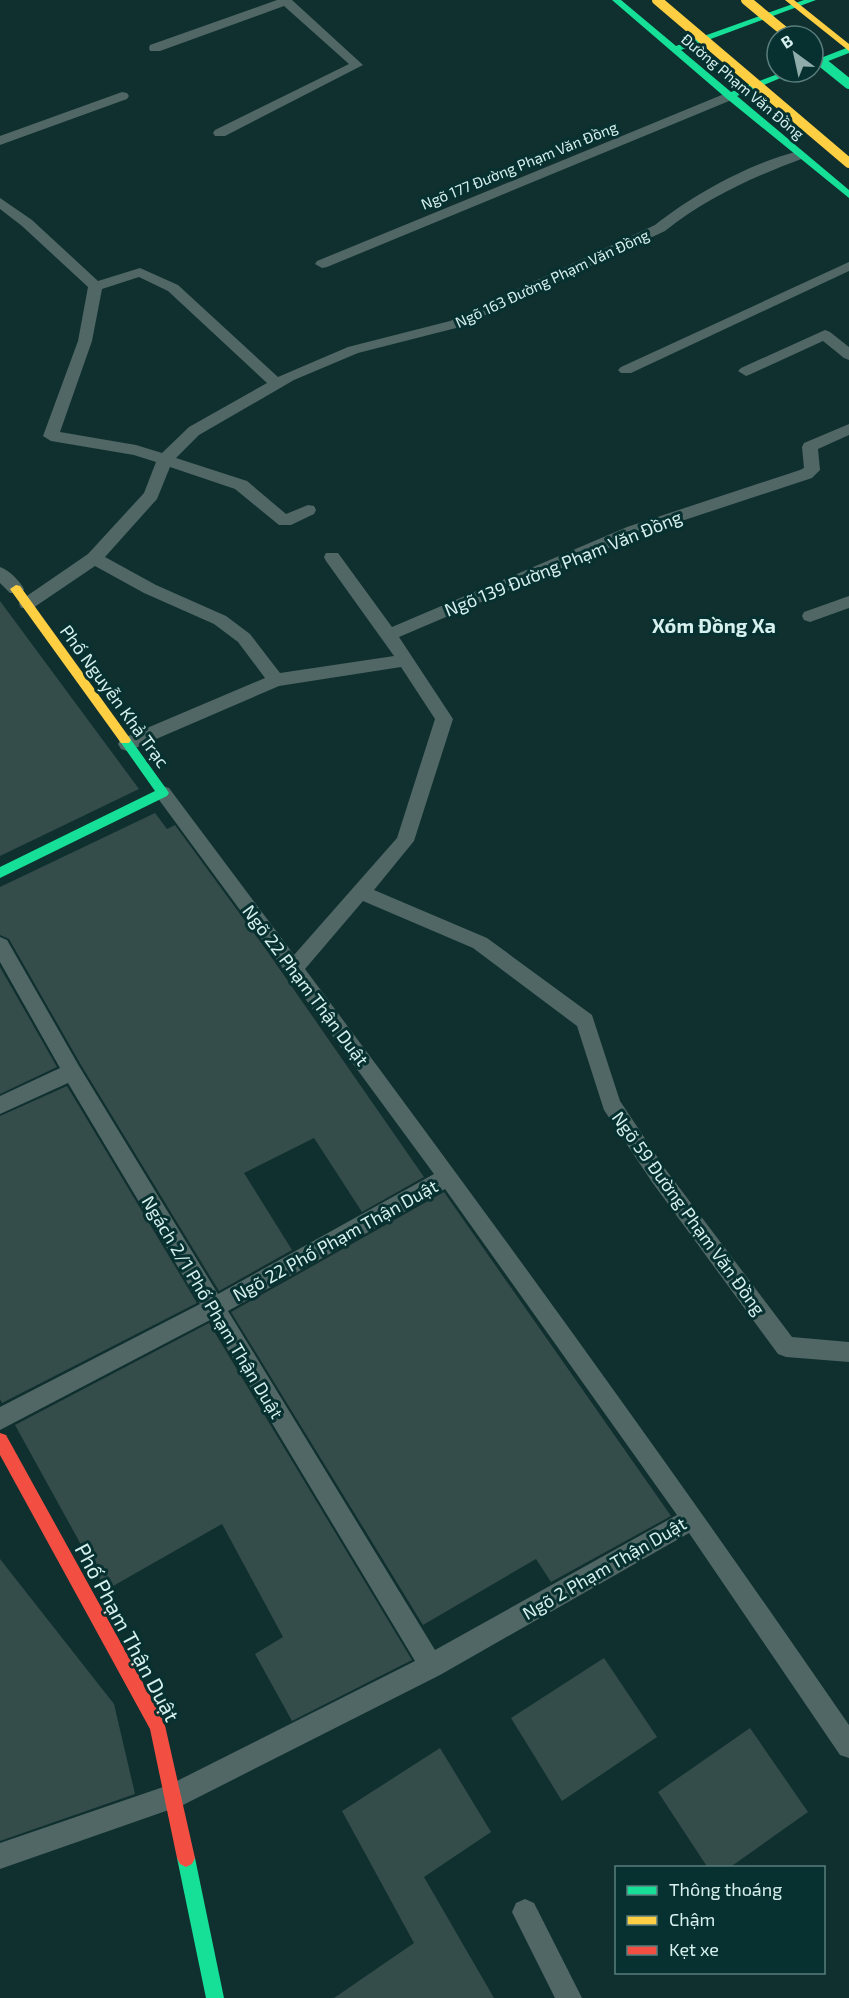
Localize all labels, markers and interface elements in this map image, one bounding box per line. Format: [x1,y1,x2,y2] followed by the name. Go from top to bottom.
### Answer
[765,24,825,84] north arrow
[678,29,809,143] street label: Đường Phạm Văn Đồng
[777,30,796,52] text: B
[418,117,620,213] street label: Ngõ 177 Đường Phạm Văn Đồng
[452,225,652,331] street label: Ngõ 163 Đường Phạm Văn Đồng
[441,505,685,621] street label: Ngõ 139 Đường Phạm Văn Đồng
[652,613,776,637] district label: Xóm Đồng Xa
[56,620,174,772] street label: Phố Nguyễn Khả Trạc
[238,900,374,1070] street label: Ngõ 22 Phạm Thận Duật
[608,1107,770,1319] street label: Ngõ 59 Đường Phạm Văn Đồng
[229,1174,441,1306] street label: Ngõ 22 Phố Phạm Thận Duật
[138,1192,288,1423] street label: Ngách 2/1 Phố Phạm Thận Duật
[518,1512,690,1624] street label: Ngõ 2 Phạm Thận Duật
[70,1539,186,1725] street label: Phố Phạm Thận Duật
[615,1866,825,1974] legend
[669,1878,782,1900] text: Thông thoáng
[669,1908,715,1930] text: Chậm
[669,1938,719,1960] text: Kẹt xe

